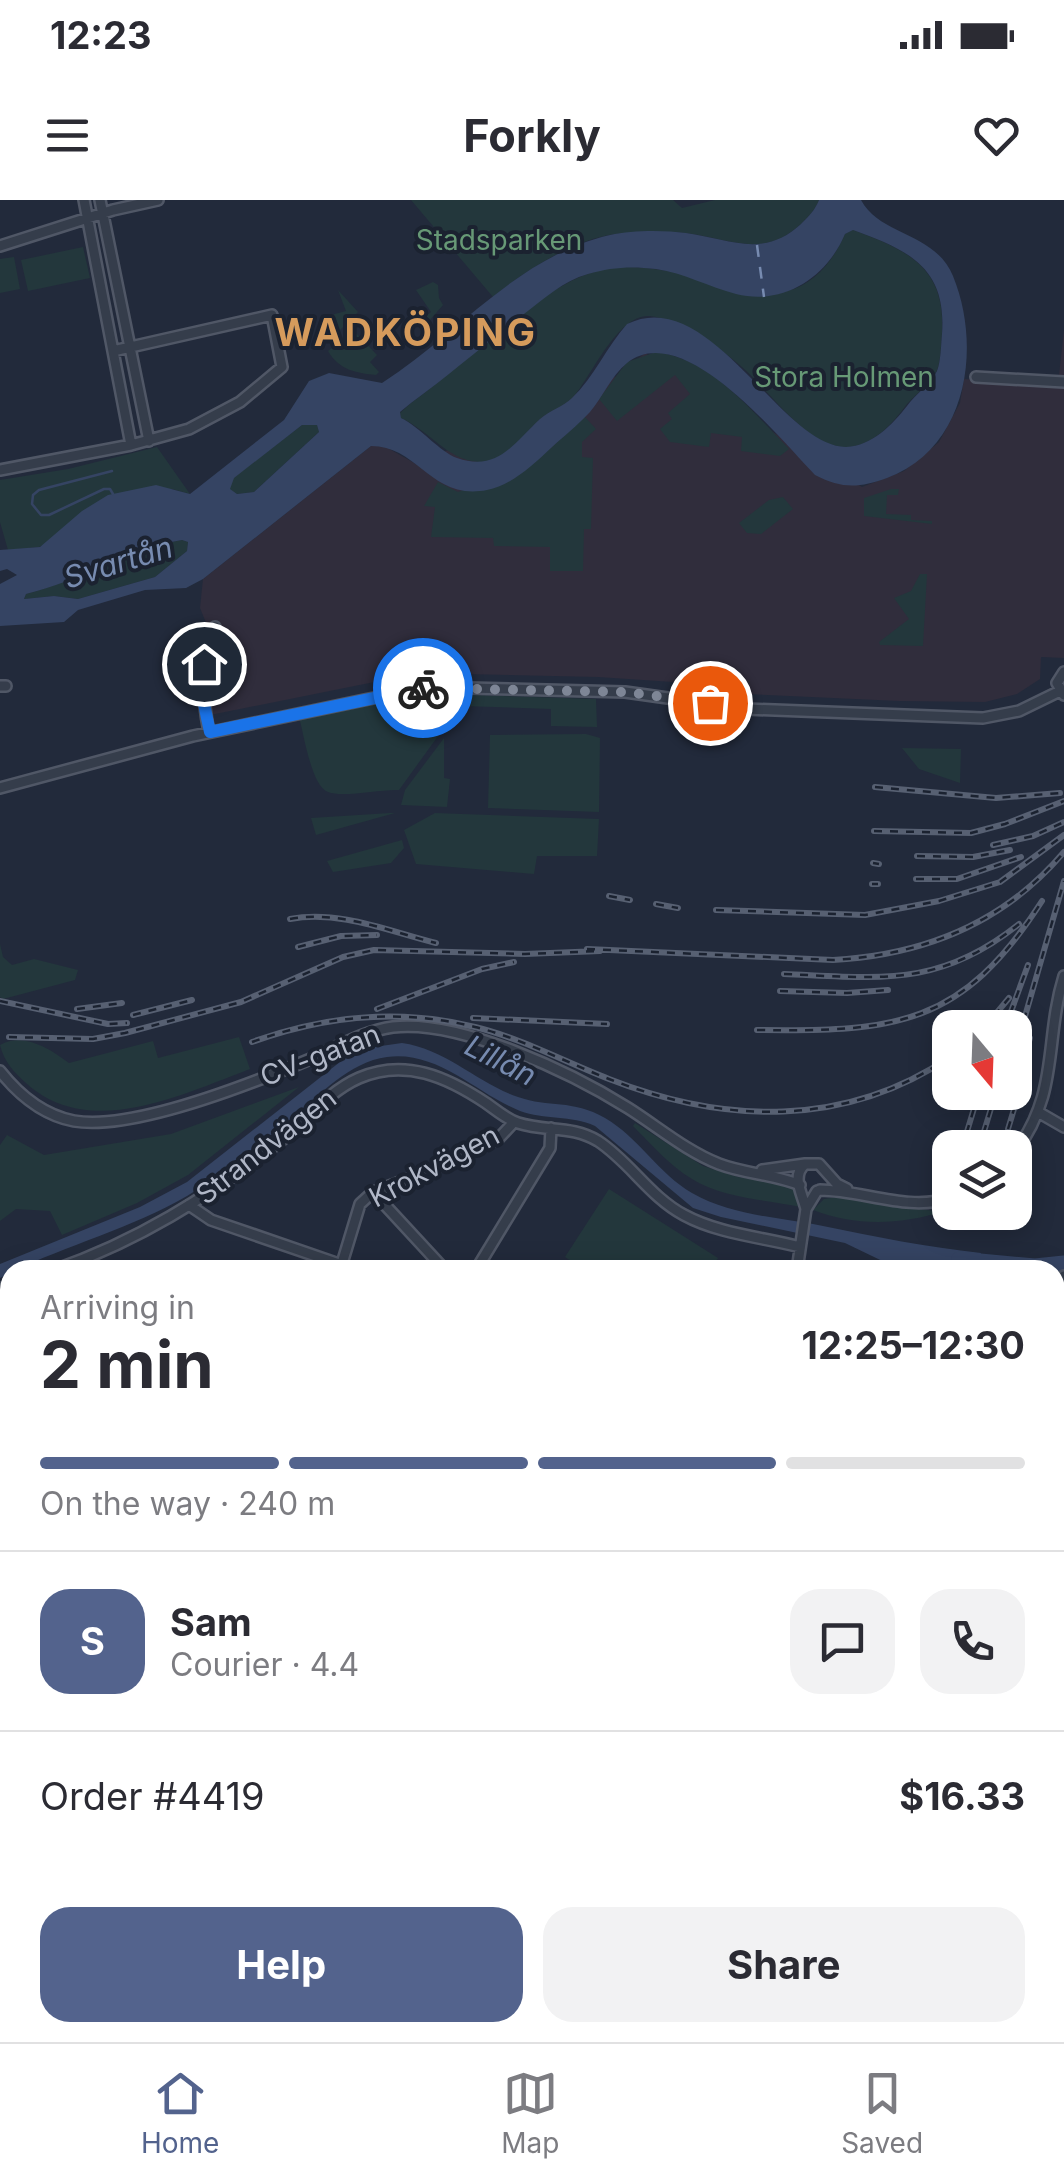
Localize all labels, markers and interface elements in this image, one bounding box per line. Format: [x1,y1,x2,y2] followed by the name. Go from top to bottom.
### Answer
[50,12,151,58] text: 12:23
[40,108,95,163] icon: menu
[463,108,601,163] text: Forkly
[969,108,1024,163] icon: heart
[416,223,582,257] park label: Stadsparken
[275,309,537,355] district label: WADKÖPING
[754,360,934,394] park label: Stora Holmen
[59,528,177,596] water label: Svartån
[162,622,247,707] pin
[177,637,232,692] icon: home
[373,638,473,738] courier
[396,661,451,716] icon: bike
[668,661,753,746] pin
[683,676,738,731] icon: bag
[932,1010,1032,1110] north arrow
[932,1010,1032,1230] map controls
[255,1017,385,1093] street label: CV-gatan
[459,1027,543,1093] water label: Lillån
[189,1081,343,1211] street label: Strandvägen
[363,1118,505,1214] street label: Krokvägen
[932,1130,1032,1230] button: layers
[40,1288,195,1327] text: Arriving in
[802,1322,1025,1368] text: 12:25–12:30
[40,1325,214,1404] text: 2 min
[40,1484,335,1523] text: On the way · 240 m
[790,1589,895,1694] button: chat
[920,1589,1025,1694] button: phone
[170,1599,252,1645] text: Sam
[80,1618,105,1664] text: S
[170,1645,359,1684] text: Courier · 4.4
[40,1773,265,1819] text: Order #4419
[899,1773,1025,1819] text: $16.33
[40,1907,523,2022] button: Help
[543,1907,1025,2022] button: Share
[141,2066,219,2160] tab: Home
[501,2066,559,2160] tab: Map
[841,2066,923,2160] tab: Saved

